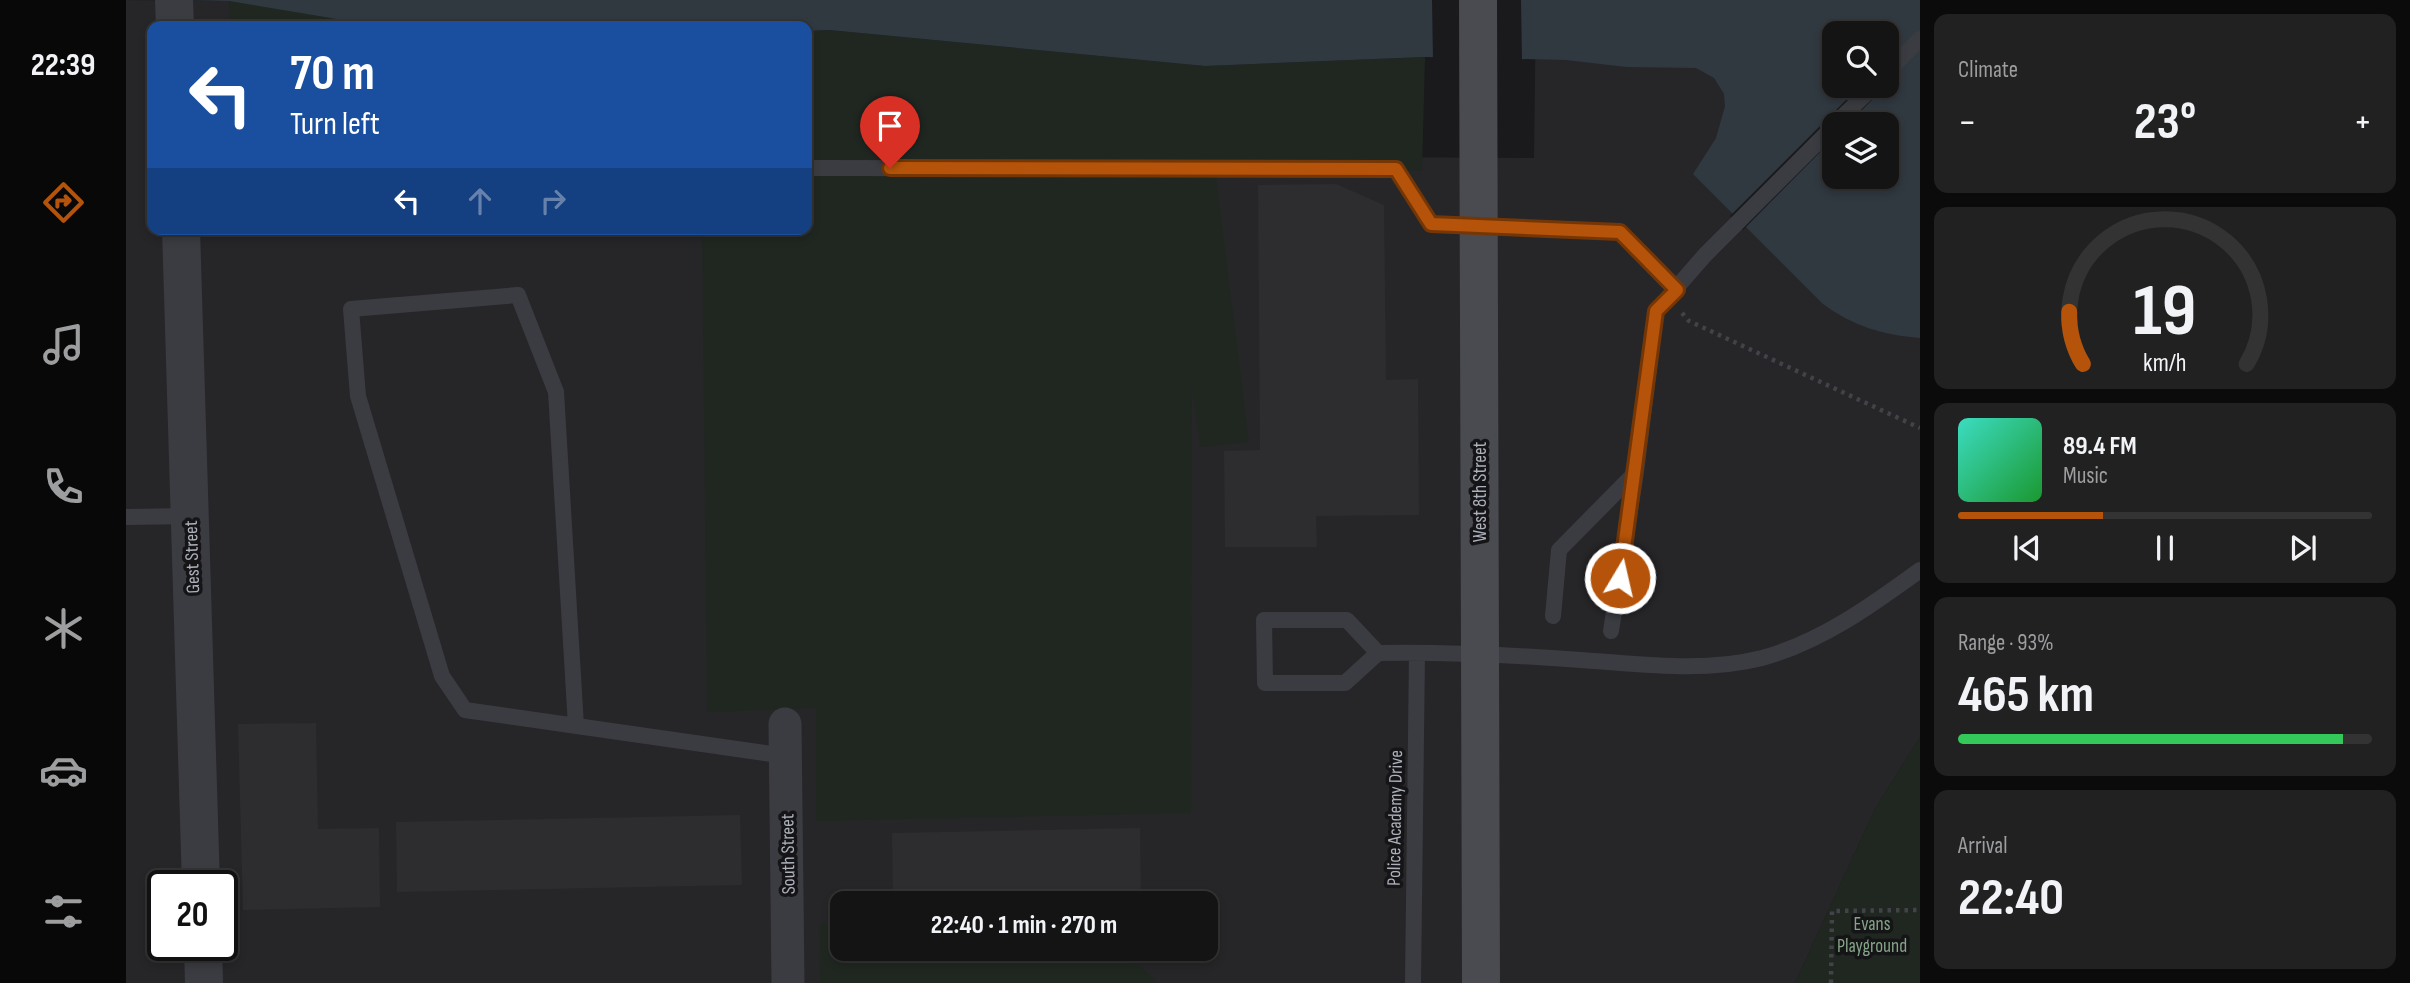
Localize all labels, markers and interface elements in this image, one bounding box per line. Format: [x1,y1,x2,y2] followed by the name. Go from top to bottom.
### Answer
[1822,21,1899,189] map controls
[1822,21,1899,98] button: search
[290,45,375,104] text: 70 m
[31,46,95,85] text: 22:39
[175,49,266,140] icon: left
[1958,56,2018,84] text: Climate
[2134,91,2196,154] text: 23°
[860,96,920,168] pin
[1958,100,1977,145] text: −
[2353,100,2372,145] text: +
[290,105,380,144] text: Turn left
[871,107,909,145] icon: arrive
[1822,112,1899,189] button: layers
[39,178,88,227] icon: directions
[388,182,426,220] icon: left
[461,182,499,220] icon: ahead
[534,182,572,220] icon: right
[2133,269,2197,357] text: 19
[39,320,88,369] icon: music
[2143,348,2187,379] text: km/h
[2063,431,2137,462] text: 89.4 FM
[1469,441,1492,542] street label: West 8th Street
[39,462,88,511] icon: phone
[2063,462,2108,490] text: Music
[180,520,205,594] street label: Gest Street
[2008,529,2046,567] icon: previous
[2146,529,2184,567] icon: pause
[2284,529,2322,567] icon: next
[1583,541,1657,615] position arrow
[39,604,88,653] icon: climate
[1958,629,2054,657] text: Range · 93%
[1958,664,2094,727] text: 465 km
[39,746,88,795] icon: car
[1383,750,1408,886] street label: Police Academy Drive
[776,813,801,895] street label: South Street
[1958,832,2007,860] text: Arrival
[1958,867,2064,930] text: 22:40
[147,870,238,961] speed limit sign: 20
[39,887,88,936] icon: filters
[931,910,1117,941] text: 22:40 · 1 min · 270 m
[1837,913,1907,958] park label: Evans Playground

